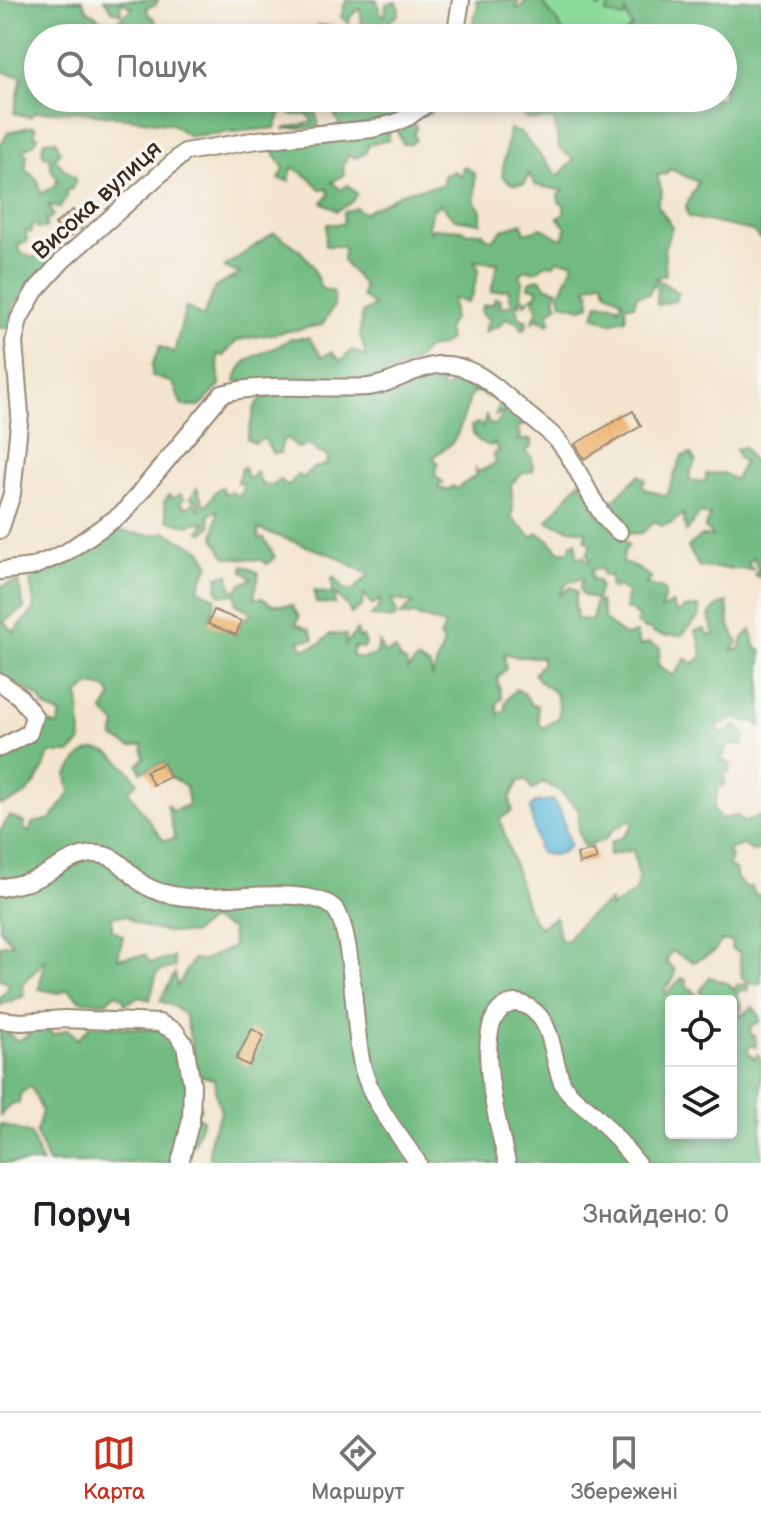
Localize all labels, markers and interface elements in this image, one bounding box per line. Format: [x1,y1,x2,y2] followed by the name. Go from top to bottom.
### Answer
[24,24,737,112] search box
[52,46,96,90] icon: search
[116,50,207,86] text: Пошук
[26,134,168,266] street label: Висока вулиця
[665,995,737,1139] map controls
[665,995,737,1067] button: locate
[665,1067,737,1139] button: layers
[32,1195,131,1236] text: Поруч
[583,1200,729,1231] text: Знайдено: 0
[83,1431,145,1506] tab: Карта
[311,1431,405,1506] tab: Маршрут
[571,1431,678,1506] tab: Збережені

